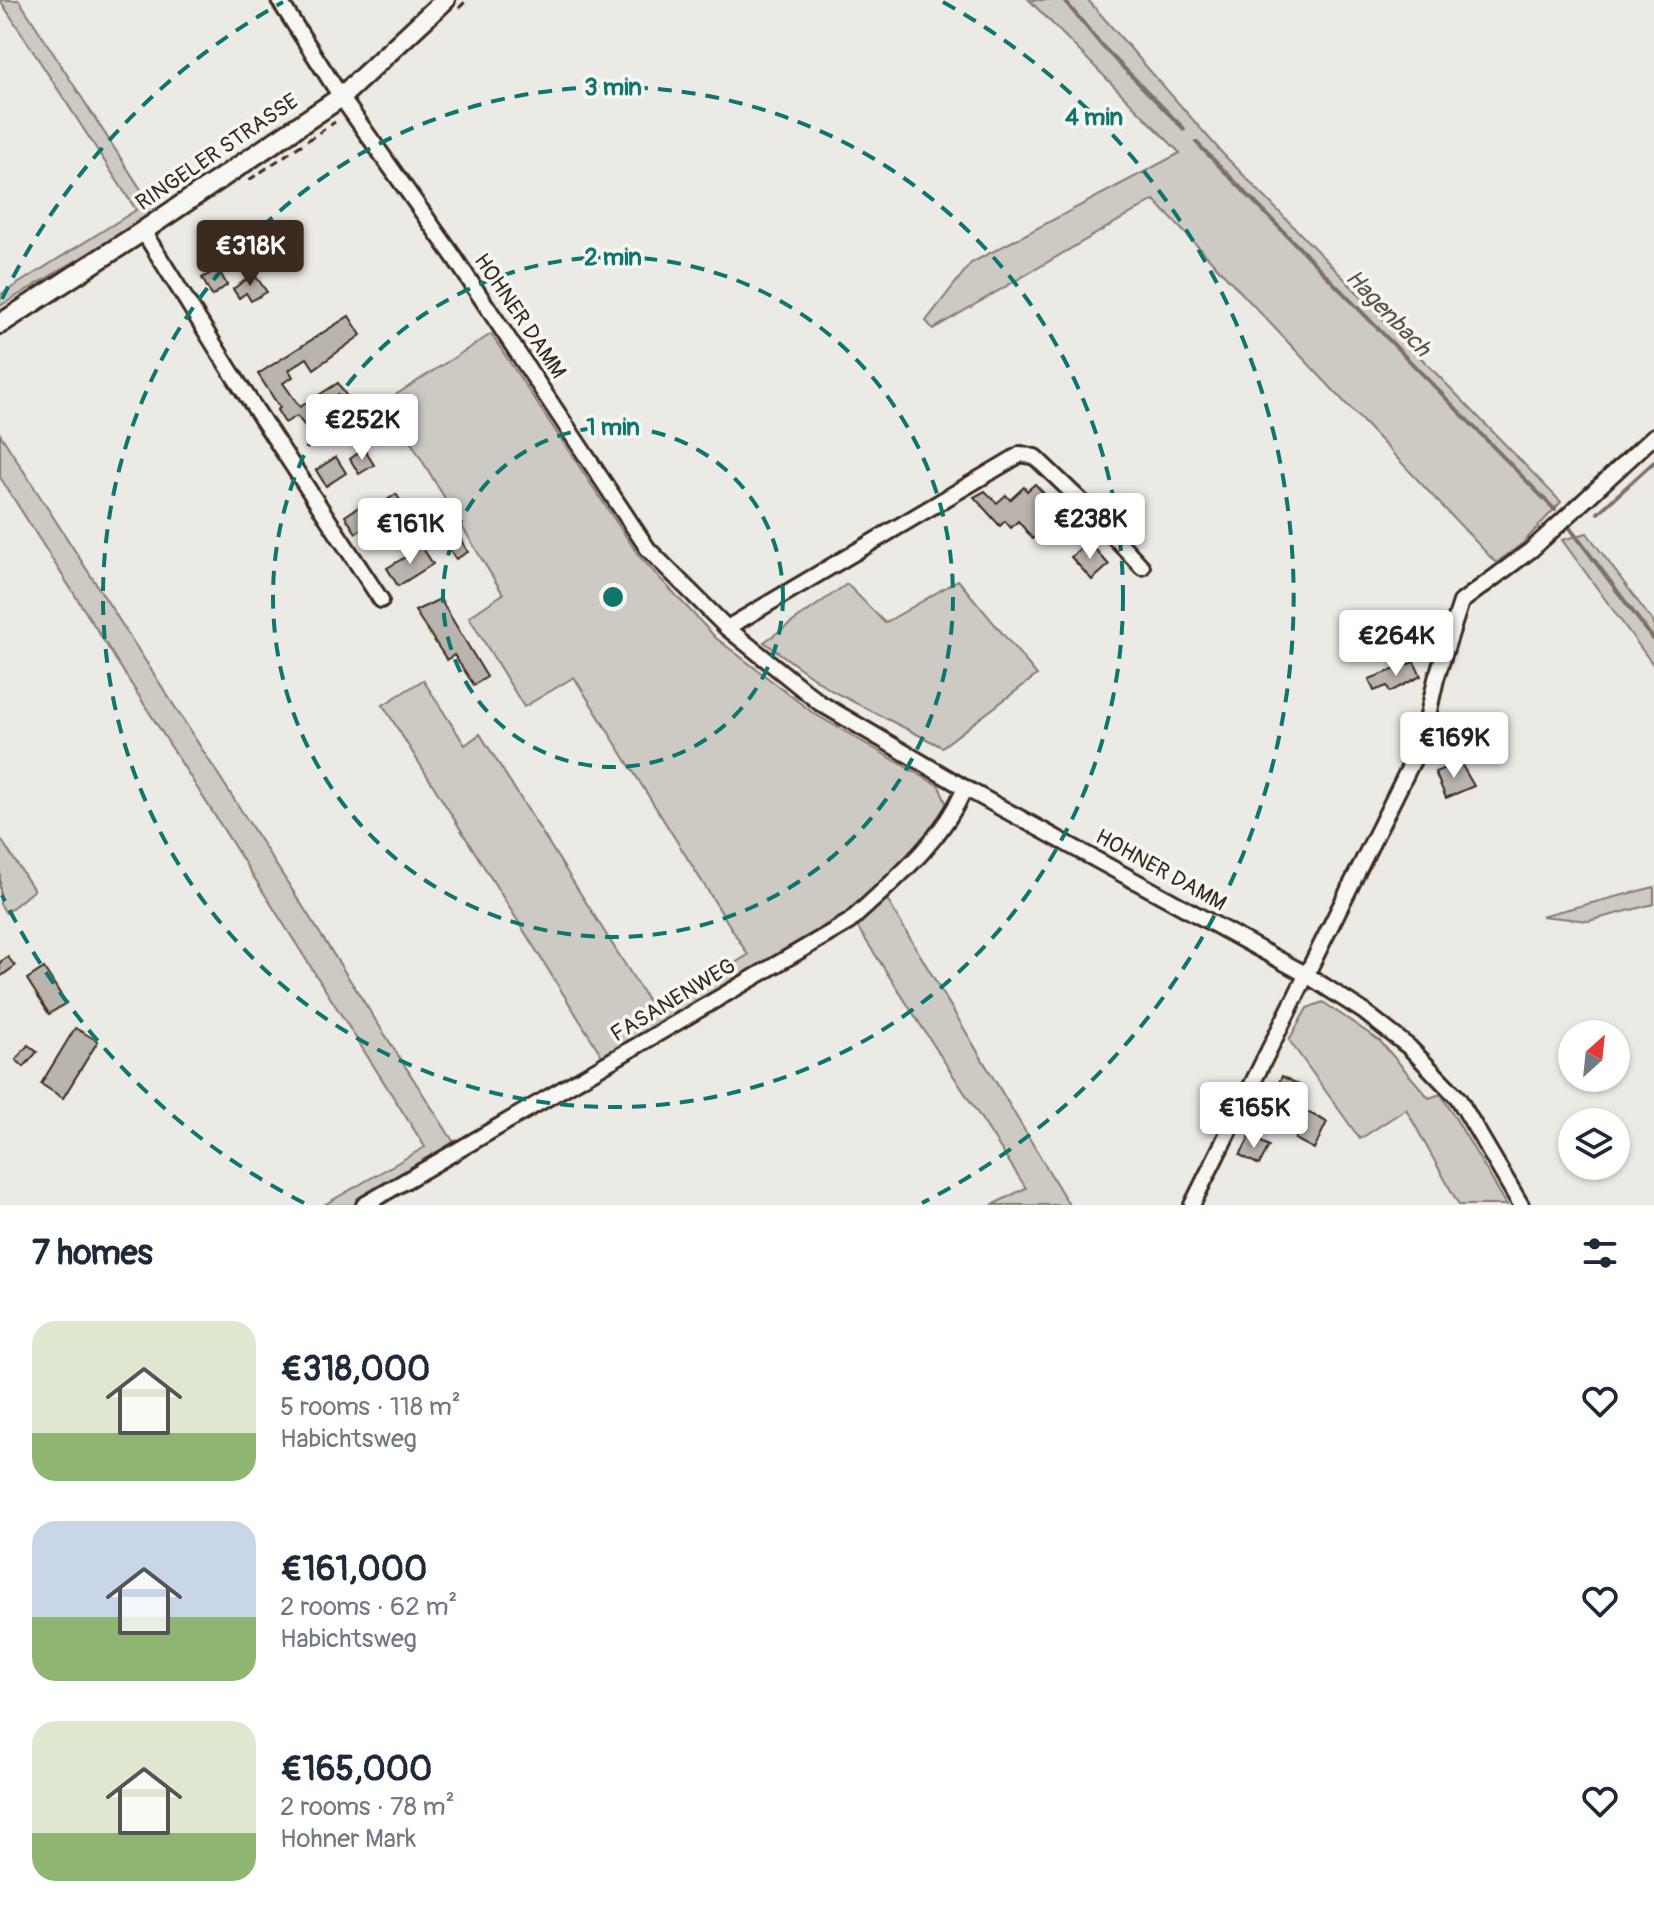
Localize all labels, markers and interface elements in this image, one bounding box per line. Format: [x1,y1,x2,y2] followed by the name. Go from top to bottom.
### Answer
[584,73,642,102] text: 3 min
[130,87,304,217] street label: RINGELER STRASSE
[1065,103,1123,132] text: 4 min
[194,220,306,288] pin: €318K
[215,230,285,262] text: €318K
[584,243,642,272] text: 2 min
[468,248,572,384] street label: HOHNER DAMM
[1339,263,1438,364] water label: Hagenbach
[306,394,418,462] pin: €252K
[324,404,400,436] text: €252K
[586,413,640,442] text: 1 min
[1034,493,1146,561] pin: €238K
[354,498,466,566] pin: €161K
[1053,503,1127,535] text: €238K
[376,508,444,540] text: €161K
[599,583,627,611] centre of rings
[1340,610,1452,678] pin: €264K
[1357,620,1435,652] text: €264K
[1398,712,1510,780] pin: €169K
[1418,722,1490,754] text: €169K
[1091,823,1231,917] street label: HOHNER DAMM
[605,952,741,1048] street label: FASANENWEG
[1558,1020,1630,1092] north arrow
[1558,1020,1630,1180] map controls
[1198,1082,1310,1150] pin: €165K
[1218,1092,1290,1124] text: €165K
[1558,1108,1630,1180] button: layers
[1578,1231,1622,1275] icon: filters
[32,1232,153,1275] text: 7 homes
[280,1348,430,1391] text: €318,000
[96,1353,192,1449] icon: home
[1578,1379,1622,1423] icon: heart
[280,1391,461,1423] text: 5 rooms · 118 m²
[280,1423,417,1455] text: Habichtsweg
[280,1548,427,1591] text: €161,000
[96,1553,192,1649] icon: home
[1578,1579,1622,1623] icon: heart
[280,1591,457,1623] text: 2 rooms · 62 m²
[280,1623,417,1655] text: Habichtsweg
[280,1748,432,1791] text: €165,000
[96,1753,192,1849] icon: home
[1578,1779,1622,1823] icon: heart
[280,1791,455,1823] text: 2 rooms · 78 m²
[280,1823,416,1855] text: Hohner Mark

